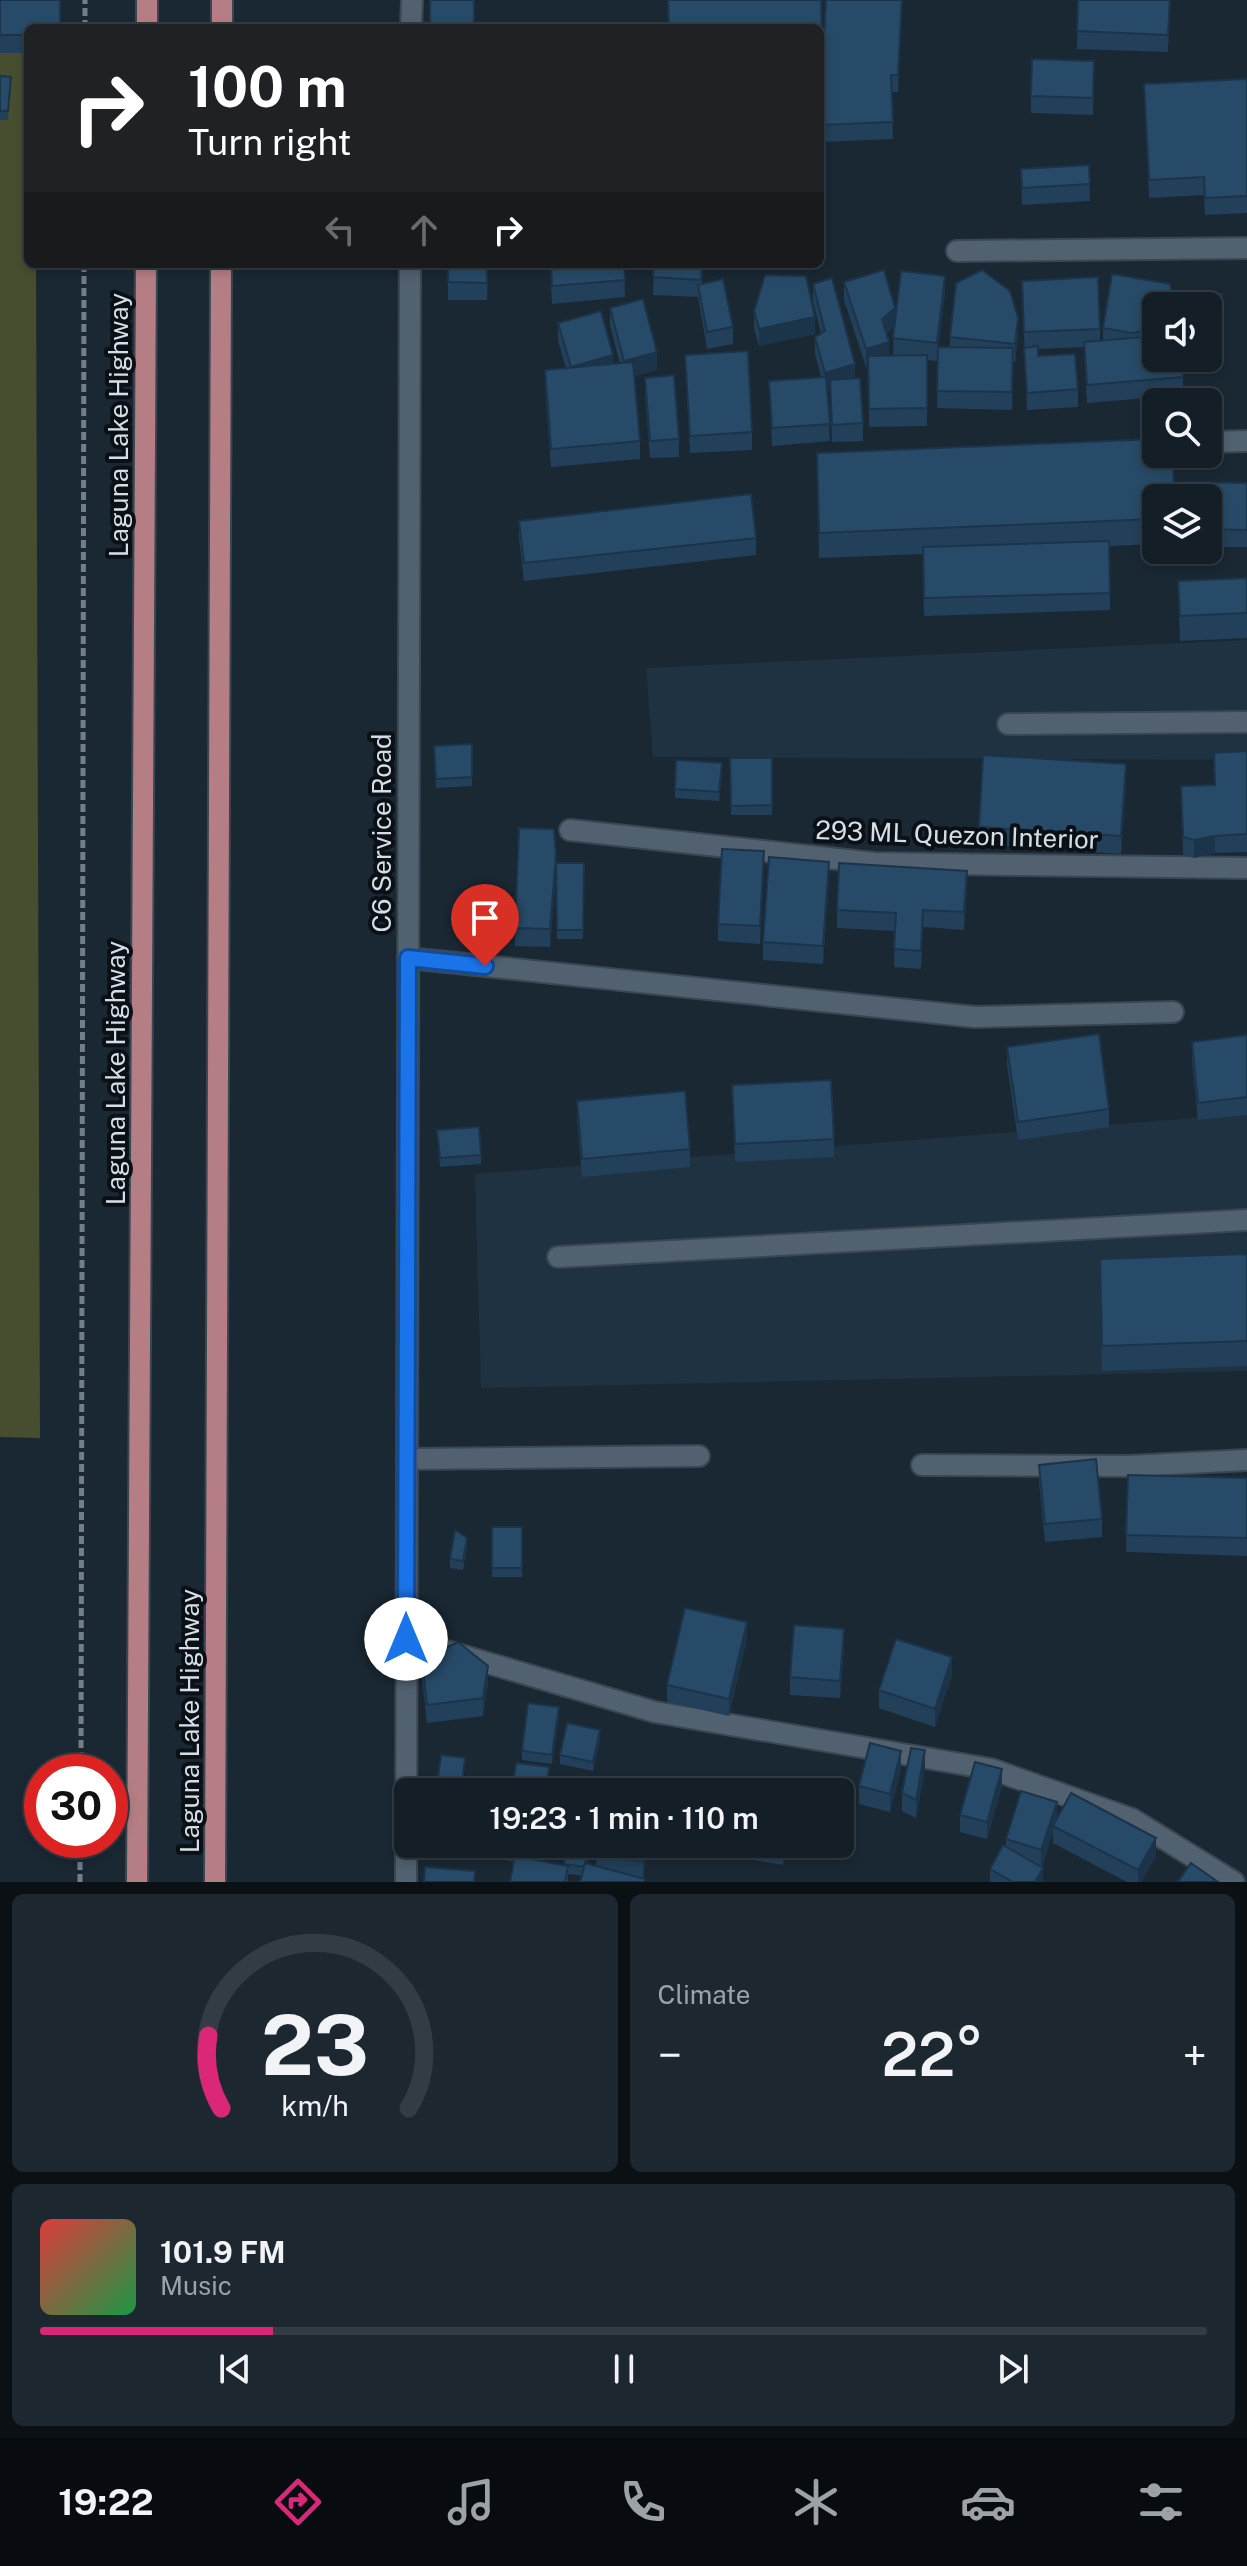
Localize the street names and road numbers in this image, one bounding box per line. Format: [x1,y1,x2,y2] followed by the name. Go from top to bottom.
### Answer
[103,293,134,557] street label: Laguna Lake Highway
[366,733,397,933] street label: C6 Service Road
[815,814,1099,855] street label: 293 ML Quezon Interior
[100,941,131,1205] street label: Laguna Lake Highway
[174,1589,205,1853] street label: Laguna Lake Highway

